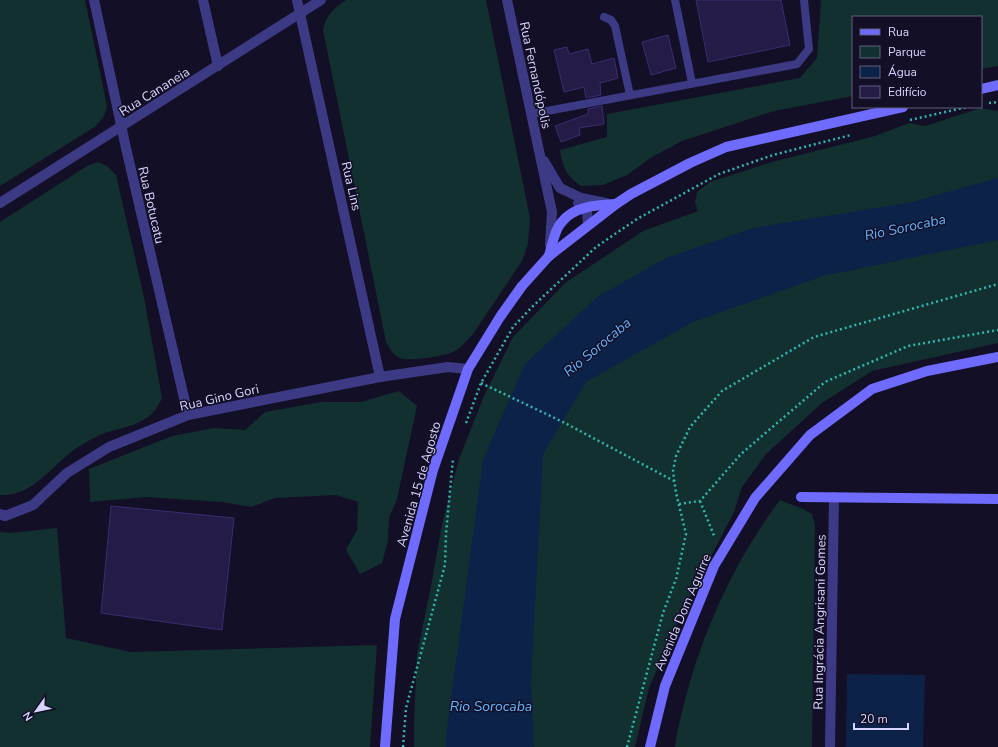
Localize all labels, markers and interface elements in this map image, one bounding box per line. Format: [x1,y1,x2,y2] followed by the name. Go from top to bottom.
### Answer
[852,16,982,108] legend
[515,20,555,130] street label: Rua Fernandópolis
[888,24,909,40] text: Rua
[888,44,926,60] text: Parque
[116,63,193,121] street label: Rua Cananeia
[888,64,917,80] text: Água
[888,84,927,100] text: Edifício
[337,160,365,213] street label: Rua Lins
[133,165,169,246] street label: Rua Botucatu
[863,210,947,245] water label: Rio Sorocaba
[560,314,635,381] water label: Rio Sorocaba
[178,380,261,416] street label: Rua Gino Gori
[392,419,446,549] street label: Avenida 15 de Agosto
[809,534,831,710] street label: Rua Ingrácia Angrisani Gomes
[650,551,716,674] street label: Avenida Dom Aguirre
[16,691,56,731] north arrow
[450,697,532,716] water label: Rio Sorocaba
[854,705,908,731] scale bar
[20,709,37,724] text: N
[860,711,888,727] text: 20 m

